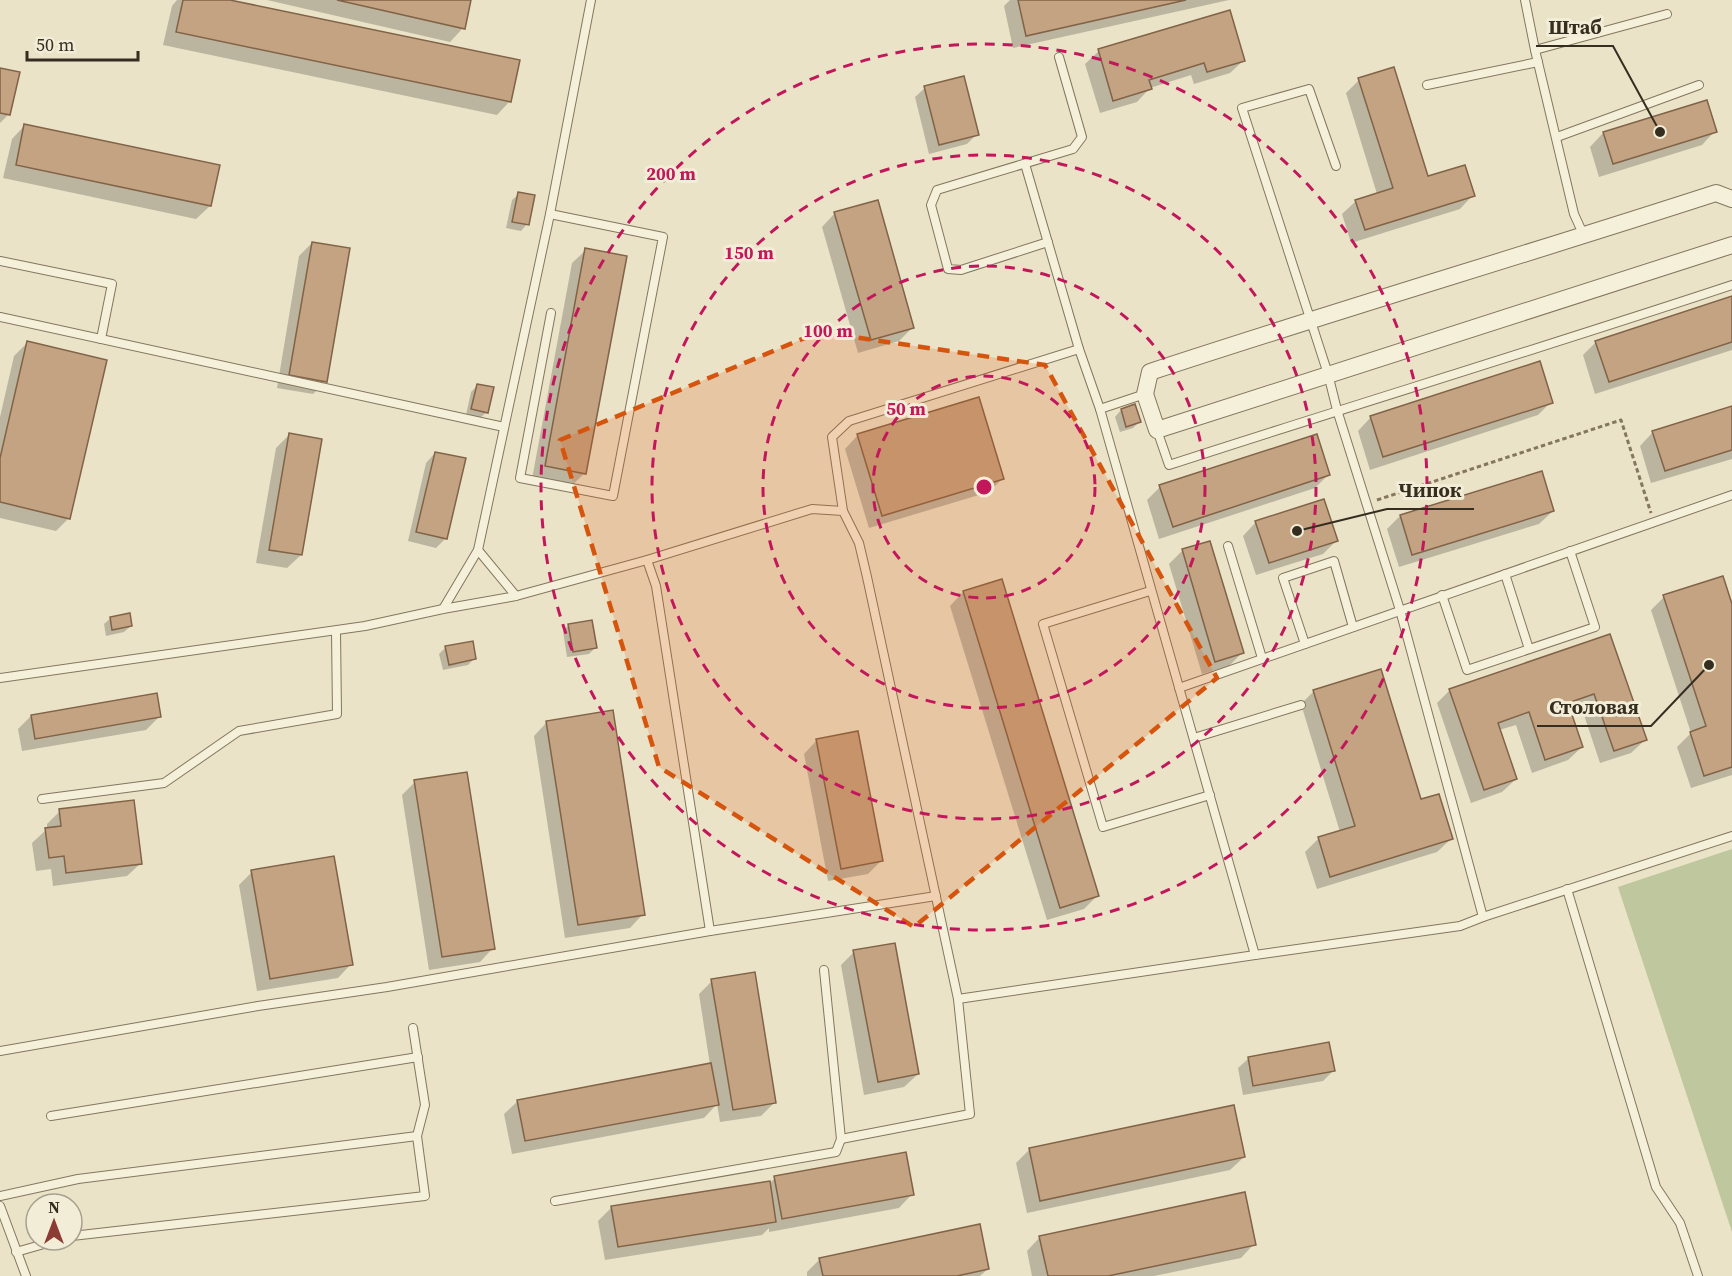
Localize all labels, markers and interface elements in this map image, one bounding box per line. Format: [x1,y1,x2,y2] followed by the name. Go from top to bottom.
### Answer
[1536,8,1613,46] callout: Штаб
[1548,13,1602,41] text: Штаб
[27,24,138,62] scale bar
[36,32,74,57] text: 50 m
[646,161,696,186] text: 200 m
[724,240,774,265] text: 150 m
[803,318,853,343] text: 100 m
[886,396,926,421] text: 50 m
[1387,471,1474,509] callout: Чипок
[1398,476,1462,504] text: Чипок
[974,477,994,497] centre of rings
[1537,688,1651,726] callout: Столовая
[1549,693,1639,721] text: Столовая
[24,1192,84,1252] north arrow
[48,1196,60,1218] text: N

